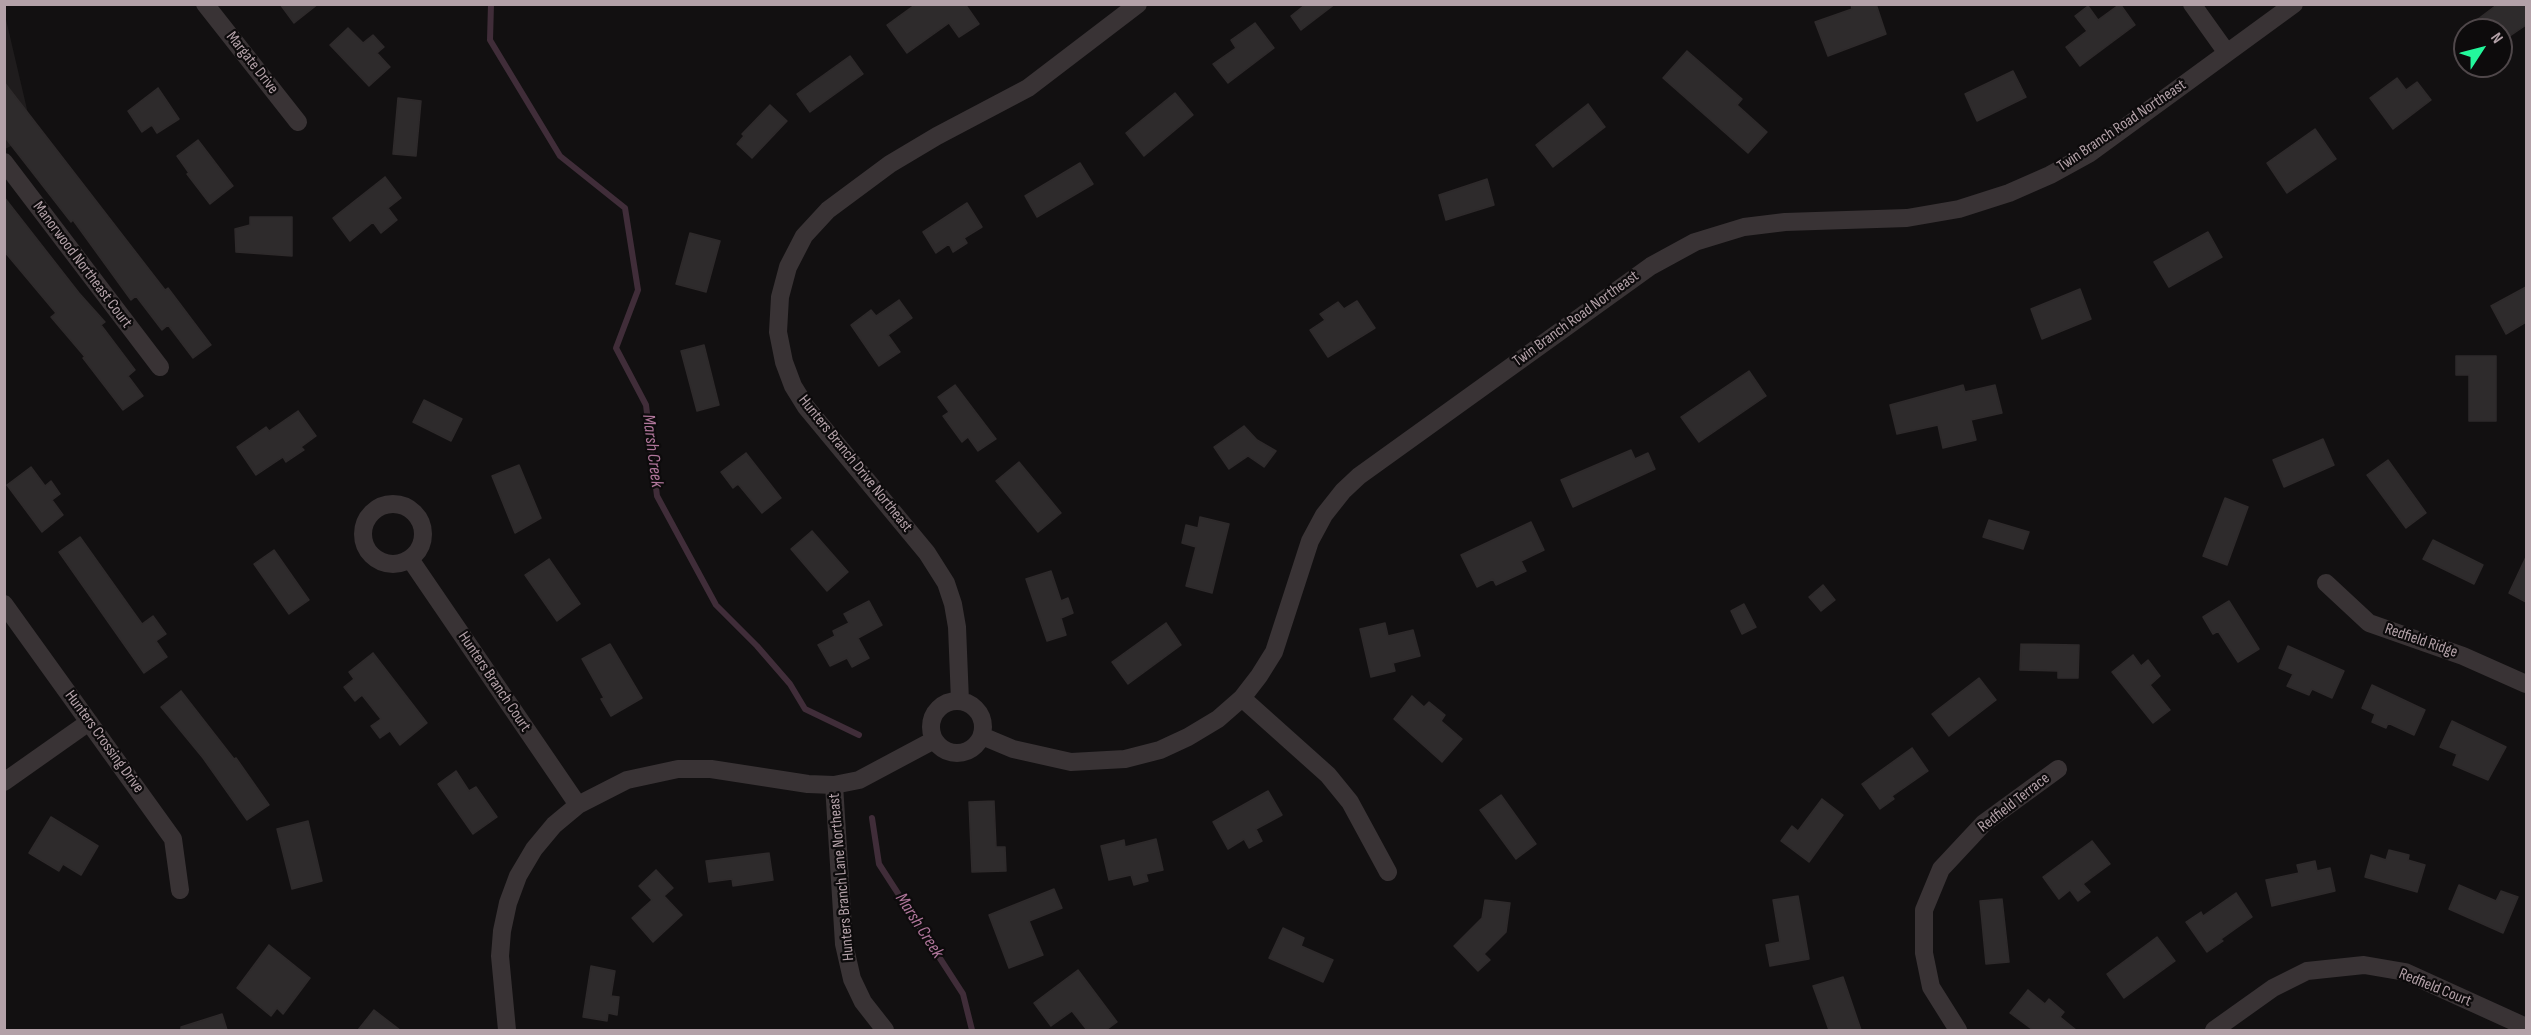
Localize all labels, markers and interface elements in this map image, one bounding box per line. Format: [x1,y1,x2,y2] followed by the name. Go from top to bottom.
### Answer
[2453,18,2513,78] north arrow
[222,28,282,98] street label: Margate Drive
[2486,29,2507,47] text: N
[2054,76,2190,176] street label: Twin Branch Road Northeast
[28,198,136,332] street label: Manorwood Northeast Court
[1509,267,1643,371] street label: Twin Branch Road Northeast
[794,392,916,536] street label: Hunters Branch Drive Northeast
[637,413,667,489] water label: Marsh Creek
[2382,620,2460,662] street label: Redfield Ridge
[453,628,535,736] street label: Hunters Branch Court
[60,687,148,797] street label: Hunters Crossing Drive
[1974,769,2054,837] street label: Redfield Terrace
[825,792,859,962] street label: Hunters Branch Lane Northeast
[890,889,948,963] water label: Marsh Creek
[2396,965,2474,1011] street label: Redfield Court

